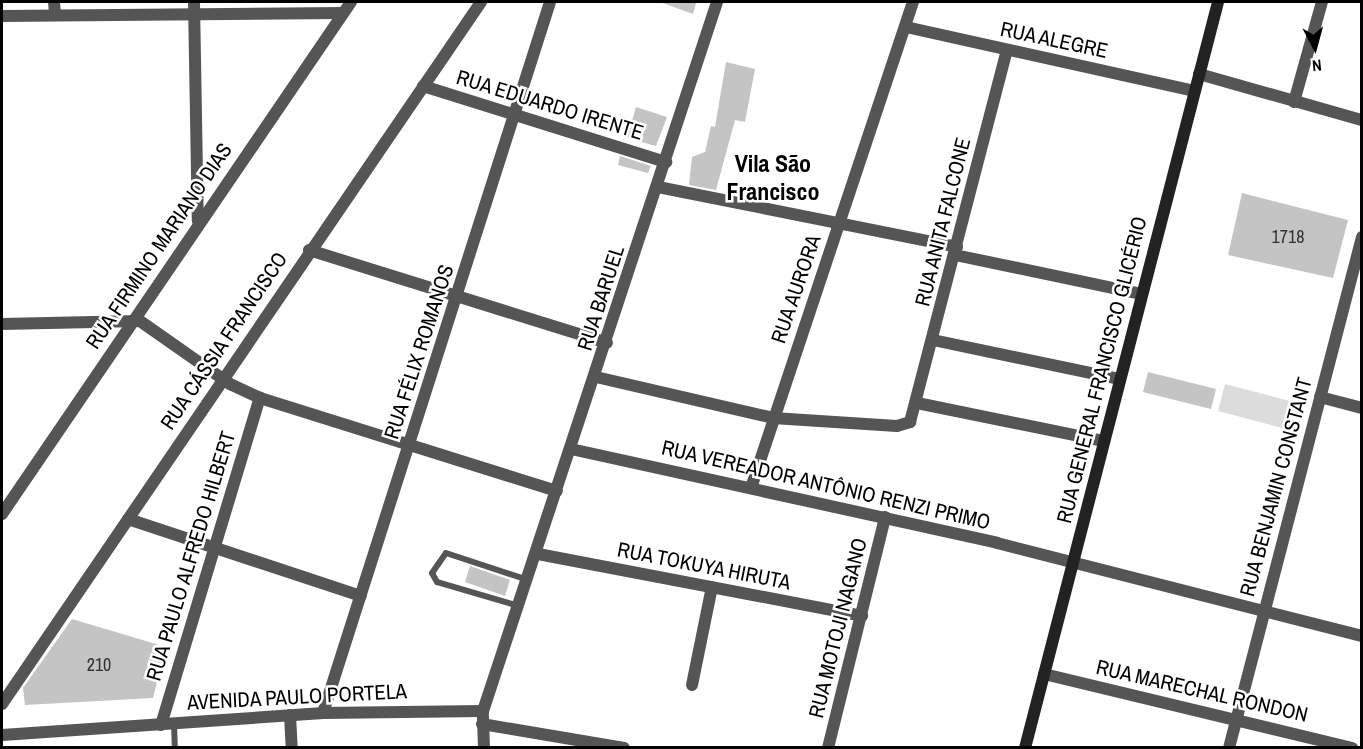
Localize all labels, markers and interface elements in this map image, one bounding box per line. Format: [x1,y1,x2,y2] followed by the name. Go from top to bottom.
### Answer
[997,16,1111,64] street label: RUA ALEGRE
[1285,18,1345,78] north arrow
[1311,54,1323,77] text: N
[453,64,647,146] street label: RUA EDUARDO IRENTE
[910,134,976,310] street label: RUA ANITA FALCONE
[80,138,238,354] street label: RUA FIRMINO MARIANO DIAS
[727,150,819,206] district label: Vila São Francisco
[1051,213,1153,527] street label: RUA GENERAL FRANCISCO GLICÉRIO
[1272,226,1304,248] house number: 1718
[765,231,827,347] street label: RUA AURORA
[572,242,630,354] street label: RUA BARUEL
[155,247,293,435] street label: RUA CÁSSIA FRANCISCO
[379,261,459,443] street label: RUA FÉLIX ROMANOS
[1235,374,1317,600] street label: RUA BENJAMIN CONSTANT
[141,427,241,685] street label: RUA PAULO ALFREDO HILBERT
[658,435,994,535] street label: RUA VEREADOR ANTÔNIO RENZI PRIMO
[803,535,873,721] street label: RUA MOTOJI NAGANO
[614,537,794,595] street label: RUA TOKUYA HIRUTA
[87,654,111,676] house number: 210
[1093,654,1311,728] street label: RUA MARECHAL RONDON
[186,679,408,715] street label: AVENIDA PAULO PORTELA

